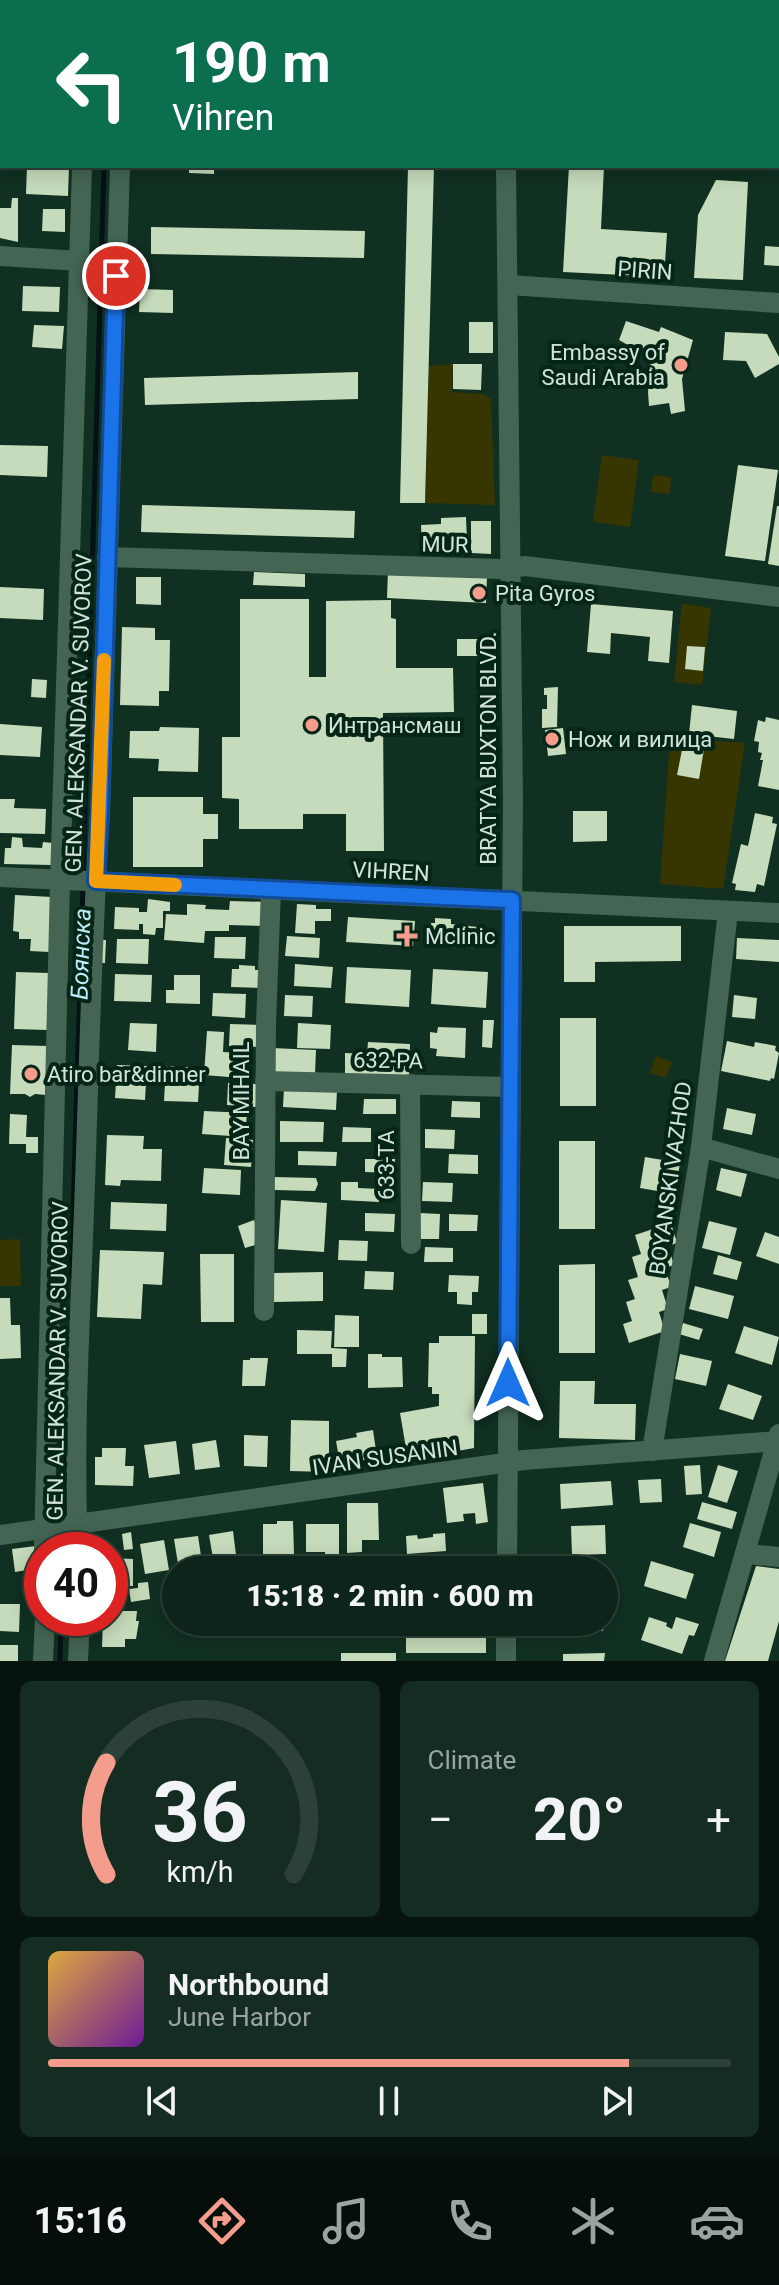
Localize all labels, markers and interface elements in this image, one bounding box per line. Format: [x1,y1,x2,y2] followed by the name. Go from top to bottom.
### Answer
[172,30,331,96] text: 190 m
[40,32,144,136] icon: left
[172,97,274,139] text: Vihren
[82,242,150,310] pin
[94,254,138,298] icon: arrive
[617,256,673,285] street label: PIRIN
[542,340,665,390] place label: Embassy of Saudi Arabia
[672,356,690,374] marker: Embassy of Saudi Arabia
[421,532,469,557] street label: MUR
[60,553,97,873] street label: GEN. ALEKSANDAR V. SUVOROV
[495,581,595,606] place label: Pita Gyros
[470,584,488,602] marker: Pita Gyros
[476,631,501,865] street label: BRATYA BUXTON BLVD.
[328,713,462,738] place label: Интрансмаш
[303,716,321,734] marker: Интрансмаш
[568,727,712,752] place label: Нож и вилица
[543,730,561,748] marker: Нож и вилица
[352,857,430,886] street label: VIHREN
[65,908,97,1000] water label: Боянска
[425,924,495,949] place label: Mclinic
[396,925,418,947] marker: Mclinic
[229,1041,254,1160] street label: BAY MIHAIL
[353,1047,424,1074] street label: 632-РА
[47,1062,206,1087] place label: Atiro bar&dinner
[22,1065,40,1083] marker: Atiro bar&dinner
[645,1080,696,1276] street label: BOYANSKI VAZHOD
[374,1129,399,1200] street label: 633-ТА
[42,1201,73,1521] street label: GEN. ALEKSANDAR V. SUVOROV
[466,1341,550,1425] position arrow
[311,1435,460,1480] street label: IVAN SUSANIN
[24,1532,128,1636] speed limit sign: 40
[246,1578,534,1613] text: 15:18 · 2 min · 600 m
[428,1745,516,1775] text: Climate
[152,1764,247,1861] text: 36
[533,1784,626,1855] text: 20°
[428,1794,453,1846] text: −
[706,1794,731,1846] text: +
[166,1855,233,1889] text: km/h
[168,1967,329,2002] text: Northbound
[168,2002,311,2032] text: June Harbor
[140,2079,184,2123] icon: previous
[367,2079,411,2123] icon: pause
[595,2079,639,2123] icon: next
[194,2193,250,2249] icon: directions
[318,2193,374,2249] icon: music
[442,2193,498,2249] icon: phone
[565,2193,621,2249] icon: climate
[689,2193,745,2249] icon: car
[34,2200,127,2242] text: 15:16

